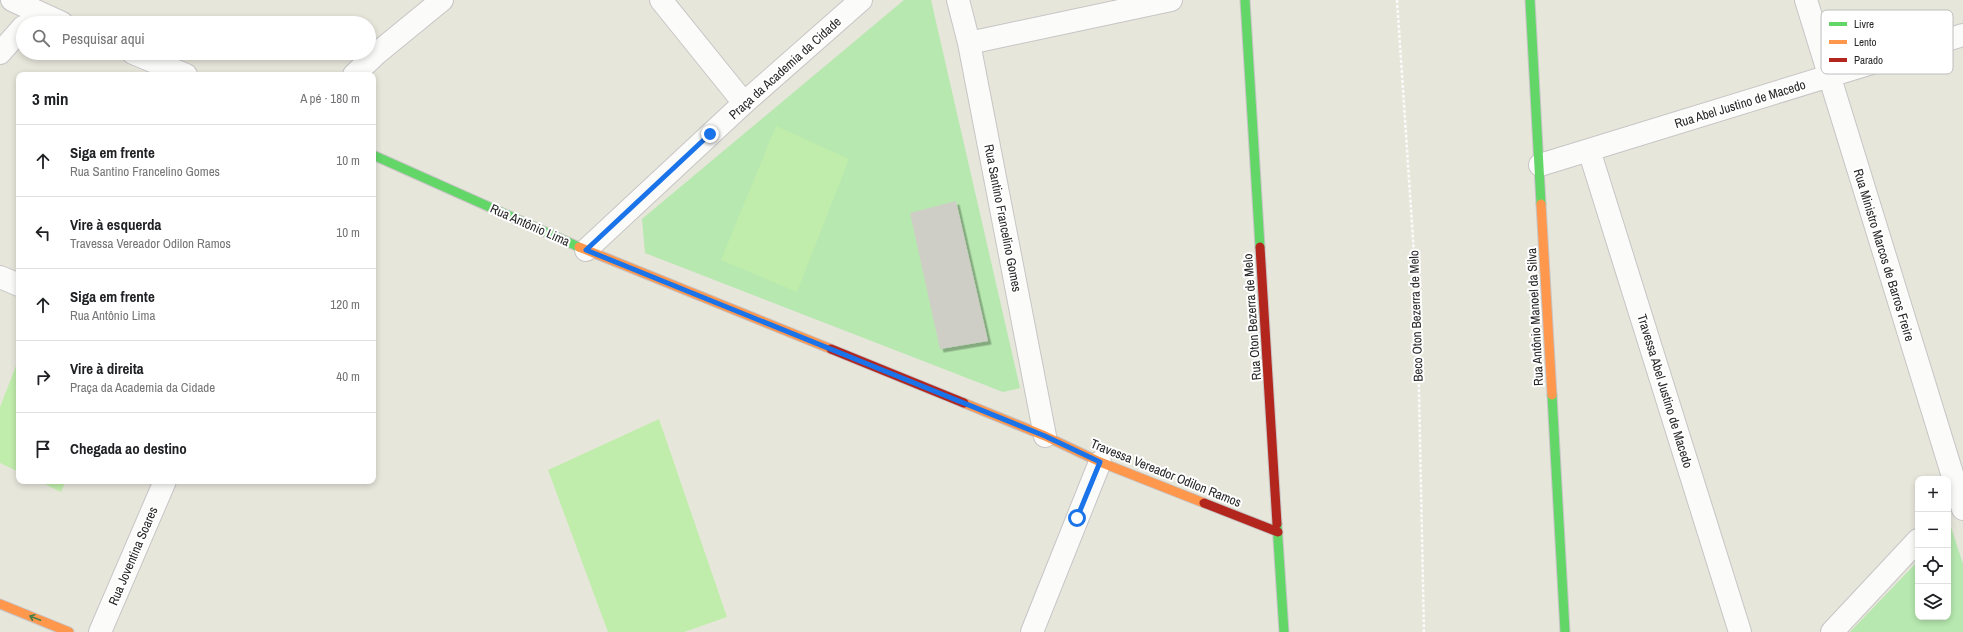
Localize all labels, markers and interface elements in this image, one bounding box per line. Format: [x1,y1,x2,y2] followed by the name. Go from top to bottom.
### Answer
[1821,10,1953,74] legend
[725,13,845,123] street label: Praça da Academia da Cidade
[16,16,376,60] search box
[1854,17,1874,31] text: Livre
[30,27,52,49] icon: search
[62,28,145,49] text: Pesquisar aqui
[1854,35,1877,49] text: Lento
[1854,53,1883,67] text: Parado
[1672,76,1808,132] street label: Rua Abel Justino de Macedo
[32,87,68,110] text: 3 min
[300,90,360,107] text: A pé · 180 m
[701,125,719,143] route end
[70,142,155,163] text: Siga em frente
[980,143,1026,293] street label: Rua Santino Francelino Gomes
[32,150,54,172] icon: ahead
[336,152,360,169] text: 10 m
[70,163,220,180] text: Rua Santino Francelino Gomes
[1850,167,1918,343] street label: Rua Ministro Marcos de Barros Freire
[488,200,572,250] street label: Rua Antônio Lima
[70,214,161,235] text: Vire à esquerda
[32,222,54,244] icon: left
[336,224,360,241] text: 10 m
[70,235,231,252] text: Travessa Vereador Odilon Ramos
[1523,248,1547,386] street label: Rua Antônio Manoel da Silva
[1405,250,1427,382] street label: Beco Oton Bezerra de Melo
[1239,253,1265,381] street label: Rua Oton Bezerra de Melo
[70,286,155,307] text: Siga em frente
[32,294,54,316] icon: ahead
[330,296,360,313] text: 120 m
[70,307,155,324] text: Rua Antônio Lima
[1633,312,1697,470] street label: Travessa Abel Justino de Macedo
[70,358,144,379] text: Vire à direita
[32,366,54,388] icon: right
[336,368,360,385] text: 40 m
[70,379,215,396] text: Praça da Academia da Cidade
[1088,435,1244,511] street label: Travessa Vereador Odilon Ramos
[32,438,54,460] icon: arrive
[70,438,187,459] text: Chegada ao destino
[1915,476,1951,620] map controls
[1915,476,1951,512] button: +
[105,504,161,608] street label: Rua Joventina Soares
[1068,509,1086,527] route start
[1915,512,1951,548] button: −
[1915,548,1951,584] button: locate
[1915,584,1951,620] button: layers
[29,614,41,621] one-way arrow

